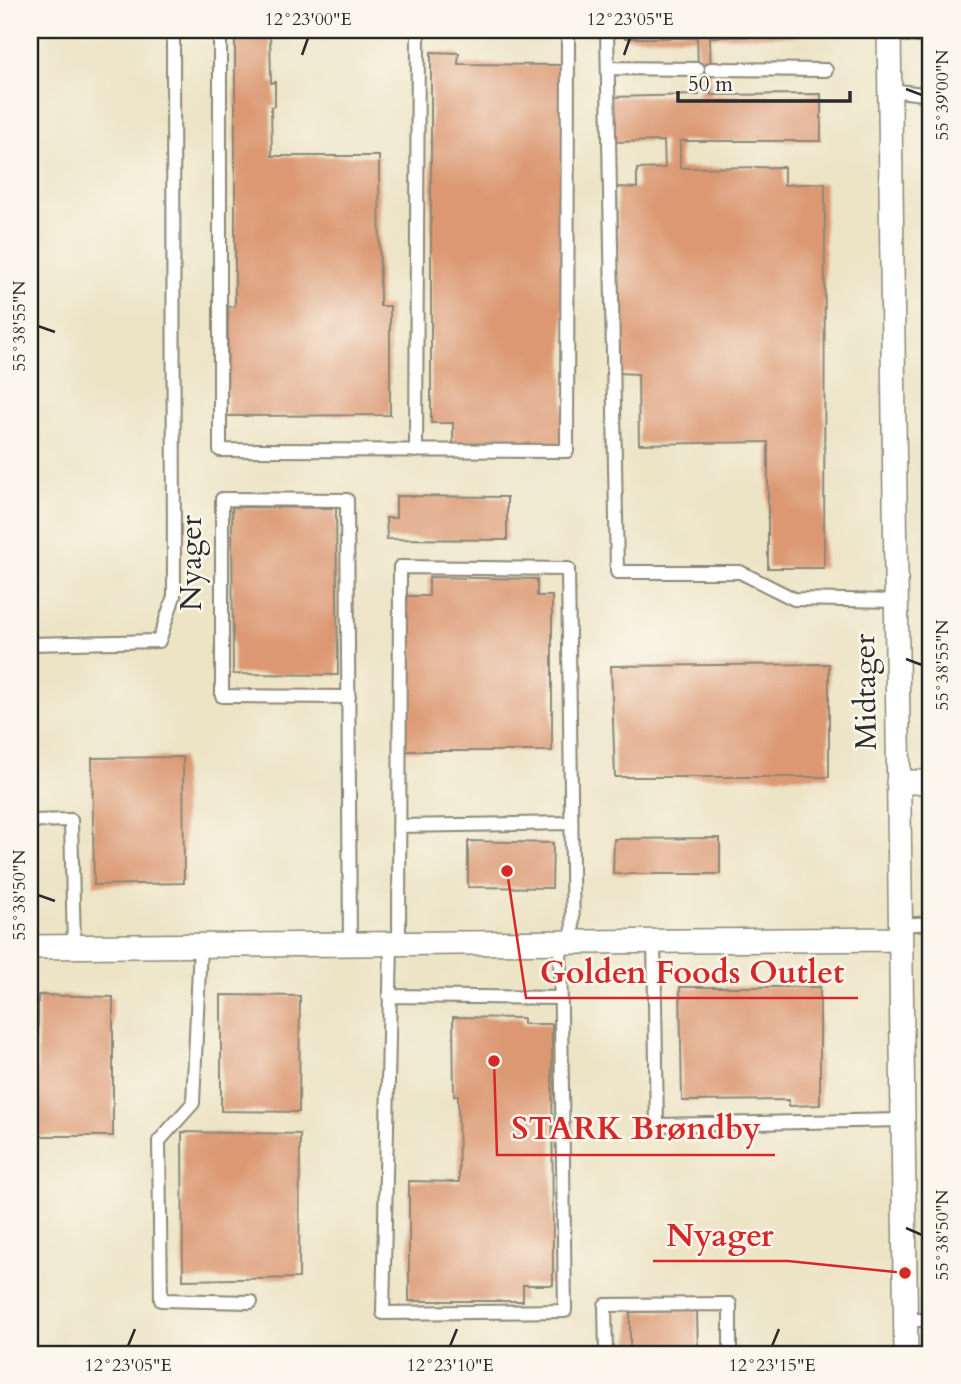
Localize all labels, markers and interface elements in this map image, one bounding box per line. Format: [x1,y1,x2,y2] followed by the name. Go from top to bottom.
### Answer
[264,7,352,32] text: 12°23'00"E
[586,7,674,32] text: 12°23'05"E
[930,49,955,141] text: 55°39'00"N
[678,60,849,104] scale bar
[688,70,733,99] text: 50 m
[7,280,32,372] text: 55°38'55"N
[171,515,212,611] street label: Nyager
[930,619,955,711] text: 55°38'55"N
[844,633,887,751] street label: Midtager
[7,849,32,941] text: 55°38'50"N
[526,945,858,998] callout: Golden Foods Outlet
[540,951,844,995] text: Golden Foods Outlet
[497,1102,775,1155] callout: STARK Brøndby
[511,1107,761,1151] text: STARK Brøndby
[930,1189,955,1281] text: 55°38'50"N
[653,1208,788,1261] callout: Nyager
[666,1214,774,1258] text: Nyager
[84,1353,172,1378] text: 12°23'05"E
[406,1353,494,1378] text: 12°23'10"E
[728,1353,816,1378] text: 12°23'15"E

